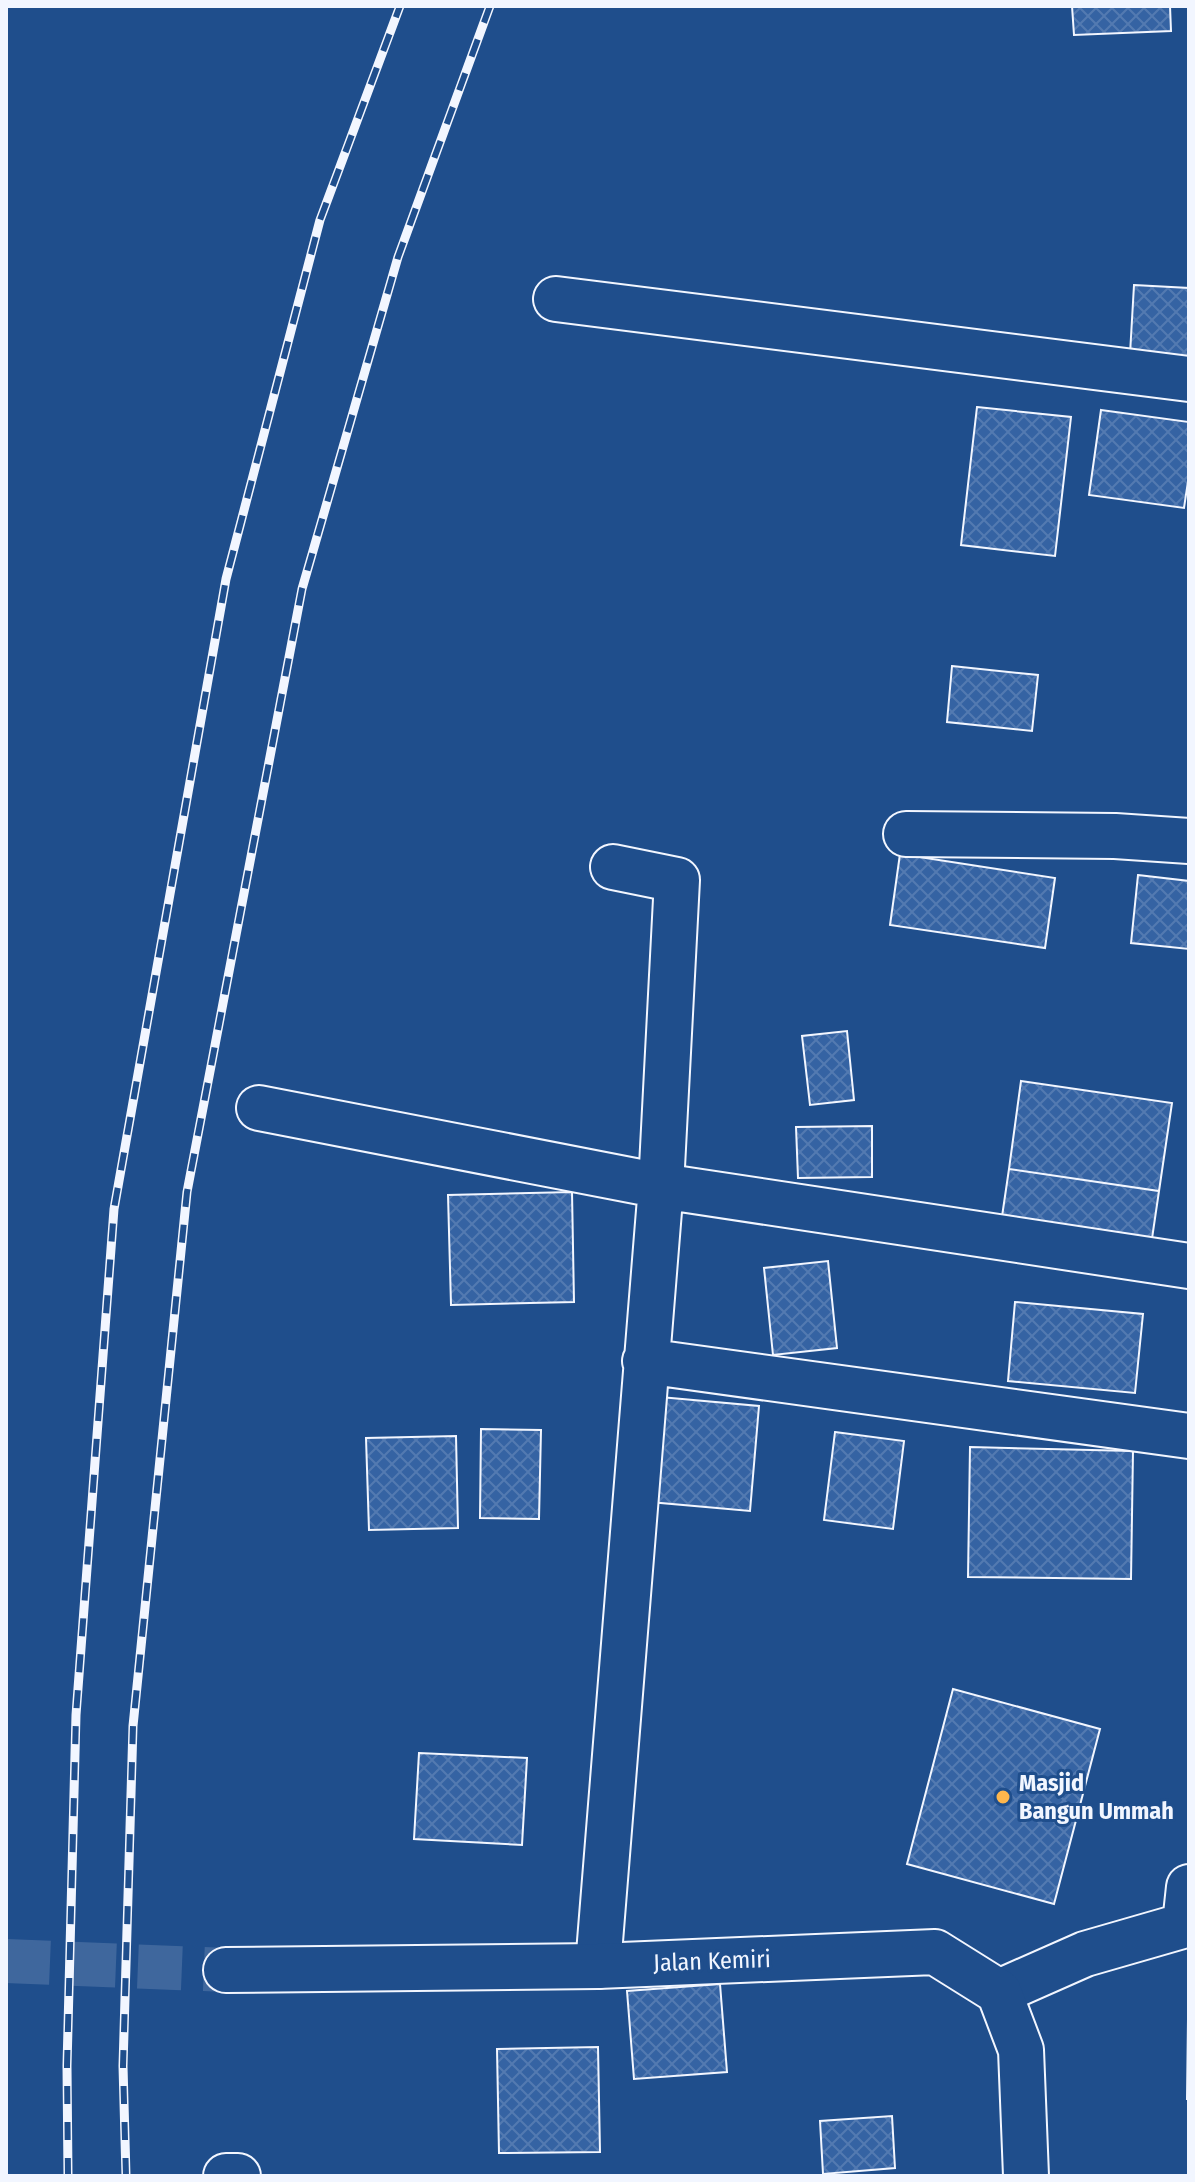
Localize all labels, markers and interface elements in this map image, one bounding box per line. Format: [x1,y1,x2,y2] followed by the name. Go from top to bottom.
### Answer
[1019,1769,1174,1825] place label: Masjid Bangun Ummah
[994,1788,1012,1806] marker: Masjid Bangun Ummah
[653,1945,771,1977] street label: Jalan Kemiri

